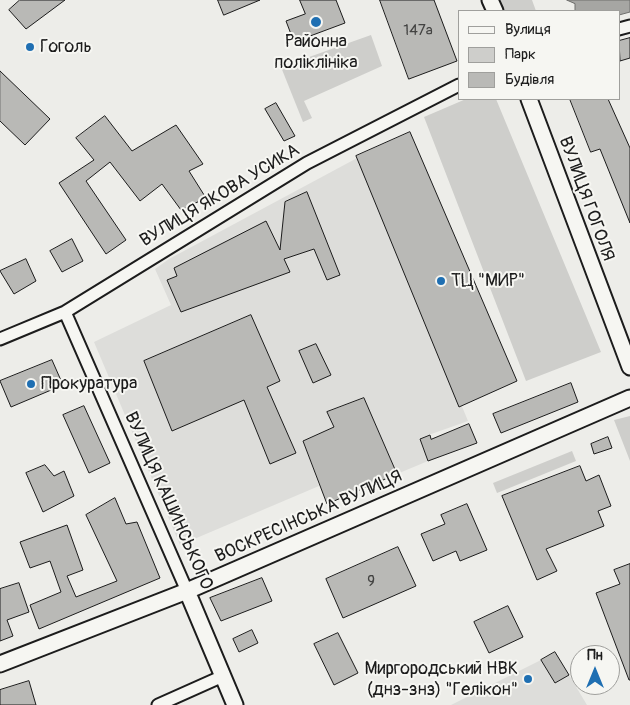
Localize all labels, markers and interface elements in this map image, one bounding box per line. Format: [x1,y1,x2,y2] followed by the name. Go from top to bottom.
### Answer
[458,10,620,100] legend
[309,15,323,29] marker: Районна поліклініка
[505,20,551,39] text: Вулиця
[403,22,433,40] house number: 147а
[274,31,358,74] place label: Районна поліклініка
[40,36,92,58] place label: Гоголь
[24,41,36,53] marker: Гоголь
[505,45,536,64] text: Парк
[505,70,554,89] text: Будівля
[553,134,619,264] street label: ВУЛИЦЯ ГОГОЛЯ
[136,140,304,252] street label: ВУЛИЦЯ ЯКОВА УСИКА
[451,270,525,292] place label: ТЦ "МИР"
[435,275,447,287] marker: ТЦ "МИР"
[41,373,137,395] place label: Прокуратура
[25,378,37,390] marker: Прокуратура
[119,409,217,593] street label: ВУЛИЦЯ КАШИНСЬКОГО
[212,466,406,568] street label: ВОСКРЕСІНСЬКА ВУЛИЦЯ
[367,573,375,591] house number: 9
[570,645,620,695] north arrow
[587,647,603,664] text: Пн
[365,658,518,701] place label: Миргородський НВК (днз-знз) "Гелікон"
[522,673,534,685] marker: Миргородський НВК (днз-знз) "Гелікон"

